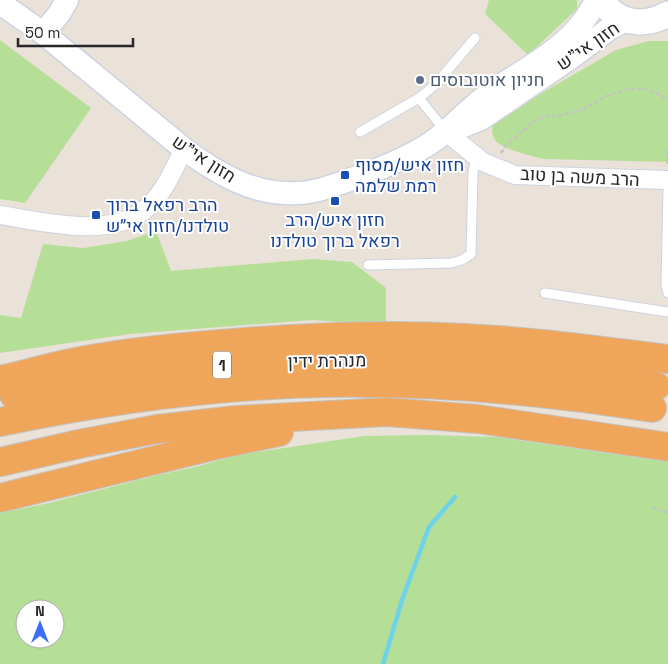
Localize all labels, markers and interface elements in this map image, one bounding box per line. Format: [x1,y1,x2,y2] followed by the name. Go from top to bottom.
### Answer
[18,15,132,47] scale bar
[552,16,624,75] street label: חזון אי"ש
[25,23,60,42] text: 50 m
[430,68,544,91] place label: חניון אוטובוסים
[414,74,426,86] marker: חניון אוטובוסים
[168,130,240,188] street label: חזון אי"ש
[355,153,464,197] place label: חזון איש/מסוף רמת שלמה
[520,162,640,191] street label: הרב משה בן טוב
[339,169,351,181] marker: חזון איש/מסוף רמת שלמה
[106,193,229,237] place label: הרב רפאל ברוך טולדנו/חזון אי״ש
[329,195,341,207] marker: חזון איש/הרב רפאל ברוך טולדנו
[270,208,400,252] place label: חזון איש/הרב רפאל ברוך טולדנו
[90,209,102,221] marker: הרב רפאל ברוך טולדנו/חזון אי״ש
[287,348,367,373] street label: מנהרת ידין
[213,352,231,378] road number: 1
[15,599,65,649] north arrow
[35,602,45,620] text: N

